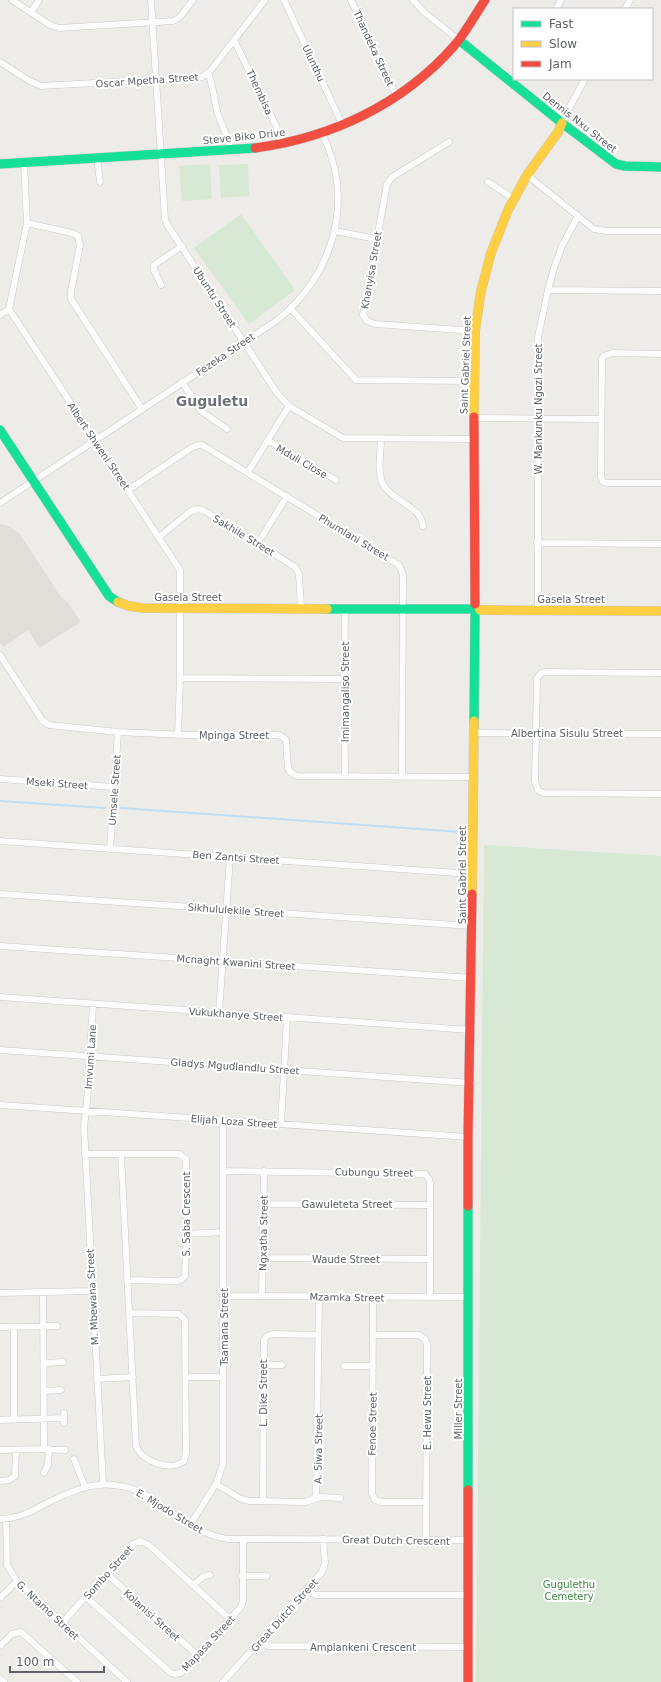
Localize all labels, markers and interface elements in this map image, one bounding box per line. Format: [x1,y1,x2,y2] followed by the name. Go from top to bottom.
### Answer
[351,7,396,88] street label: Thandeka Street
[513,8,653,80] legend
[549,17,573,31] text: Fast
[549,37,577,51] text: Slow
[300,43,327,83] street label: Ulunthu
[548,57,572,71] text: Jam
[244,67,275,117] street label: Thembisa
[95,71,199,90] street label: Oscar Mpetha Street
[540,90,619,155] street label: Dennis Nxu Street
[202,127,286,146] street label: Steve Biko Drive
[359,230,384,310] street label: Khanyisa Street
[191,265,238,330] street label: Ubuntu Street
[458,316,473,414] street label: Saint Gabriel Street
[194,331,257,378] street label: Fezeka Street
[533,343,544,474] street label: W. Mankunku Ngozi Street
[176,393,248,409] district label: Guguletu
[65,400,132,492] street label: Albert Shweni Street
[274,442,329,481] street label: Mduli Close
[317,512,391,563] street label: Phumlani Street
[211,513,277,558] street label: Sakhile Street
[154,592,222,603] street label: Gasela Street
[537,594,605,605] street label: Gasela Street
[340,642,351,742] street label: Imimangaliso Street
[511,728,623,739] street label: Albertina Sisulu Street
[199,730,269,741] street label: Mpinga Street
[107,754,122,826] street label: Umsele Street
[26,776,88,791] street label: Mseki Street
[457,826,468,924] street label: Saint Gabriel Street
[192,849,280,866] street label: Ben Zantsi Street
[187,902,285,919] street label: Sikhululekile Street
[176,953,296,972] street label: Mcnaght Kwanini Street
[188,1006,284,1023] street label: Vukukhanye Street
[83,1024,98,1090] street label: Imvumi Lane
[170,1057,300,1076] street label: Gladys Mgudlandlu Street
[190,1113,278,1130] street label: Elijah Loza Street
[335,1166,413,1179] street label: Cubungu Street
[181,1171,192,1256] street label: S. Saba Crescent
[257,1195,270,1271] street label: Ngxatha Street
[301,1199,393,1210] street label: Gawuleteta Street
[84,1248,101,1345] street label: M. Mbewana Street
[312,1254,380,1265] street label: Waude Street
[219,1288,230,1367] street label: Tsamana Street
[309,1291,385,1304] street label: Mzamka Street
[258,1359,269,1427] street label: L. Dike Street
[422,1376,433,1450] street label: E. Hewu Street
[453,1379,464,1439] street label: Miller Street
[366,1392,379,1456] street label: Fenoe Street
[312,1414,325,1484] street label: A. Siwa Street
[134,1487,205,1536] street label: E. Mjodo Street
[342,1534,450,1547] street label: Great Dutch Crescent
[81,1543,135,1601] street label: Sombo Street
[249,1577,320,1654] street label: Great Dutch Street
[14,1579,81,1642] street label: G. Ntamo Street
[543,1579,595,1602] park label: Gugulethu Cemetery
[121,1587,182,1644] street label: Kolanisi Street
[180,1613,237,1673] street label: Mapasa Street
[310,1642,416,1653] street label: Amplankeni Crescent
[10,1648,104,1674] scale bar
[16,1655,54,1669] text: 100 m

